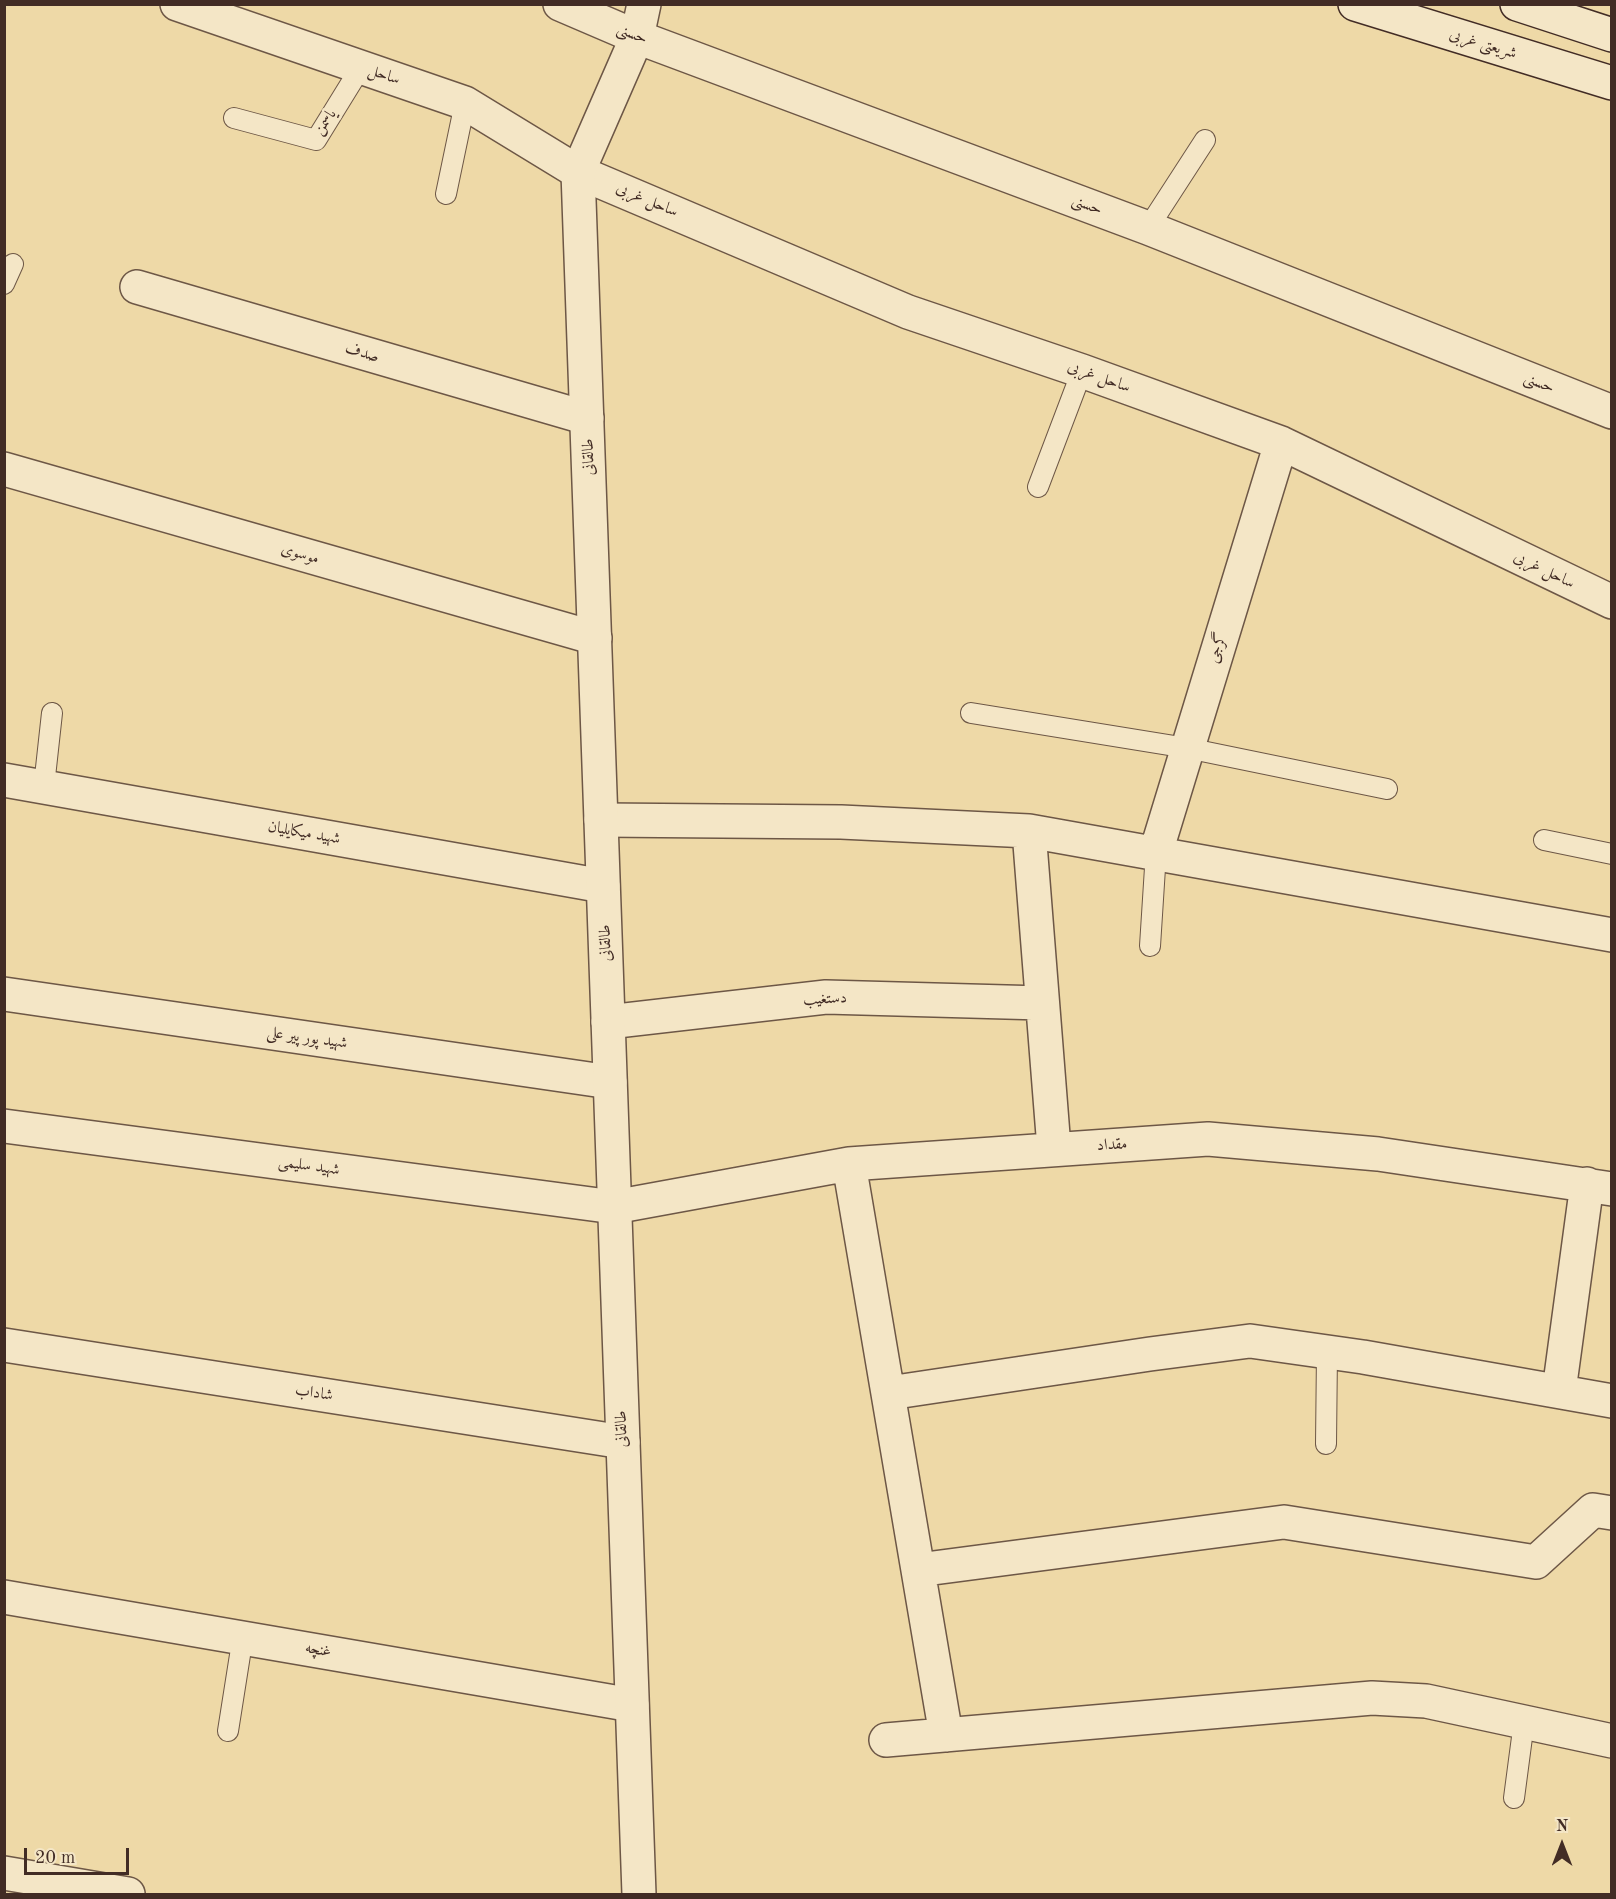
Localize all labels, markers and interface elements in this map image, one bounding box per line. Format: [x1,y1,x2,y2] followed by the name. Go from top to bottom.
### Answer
[614,19,650,49] street label: حسنی
[1447,25,1519,63] street label: شریعتی غربی
[365,61,403,89] street label: ساحل
[309,105,341,139] street label: یاسمن
[613,178,681,222] street label: ساحل غربی
[1069,190,1105,220] street label: حسنی
[343,339,381,367] street label: صدف
[1065,357,1133,397] street label: ساحل غربی
[1521,368,1557,398] street label: حسنی
[579,438,599,476] street label: طالقانی
[279,539,321,569] street label: موسوی
[1510,547,1578,593] street label: ساحل غربی
[1204,630,1232,666] street label: گرجی
[266,817,342,849] street label: شهید میکایلیان
[596,924,616,962] street label: طالقانی
[802,988,848,1010] street label: دستغیب
[265,1023,349,1053] street label: شهید پور پیر علی
[1096,1135,1128,1155] street label: مقداد
[277,1152,341,1180] street label: شهید سلیمی
[294,1381,334,1405] street label: شاداب
[612,1410,632,1448] street label: طالقانی
[303,1638,333,1662] street label: غنچه
[1532,1815,1592,1875] north arrow
[1556,1819,1568,1835] text: N
[27,1836,132,1874] scale bar
[35,1849,75,1867] text: 20 m

